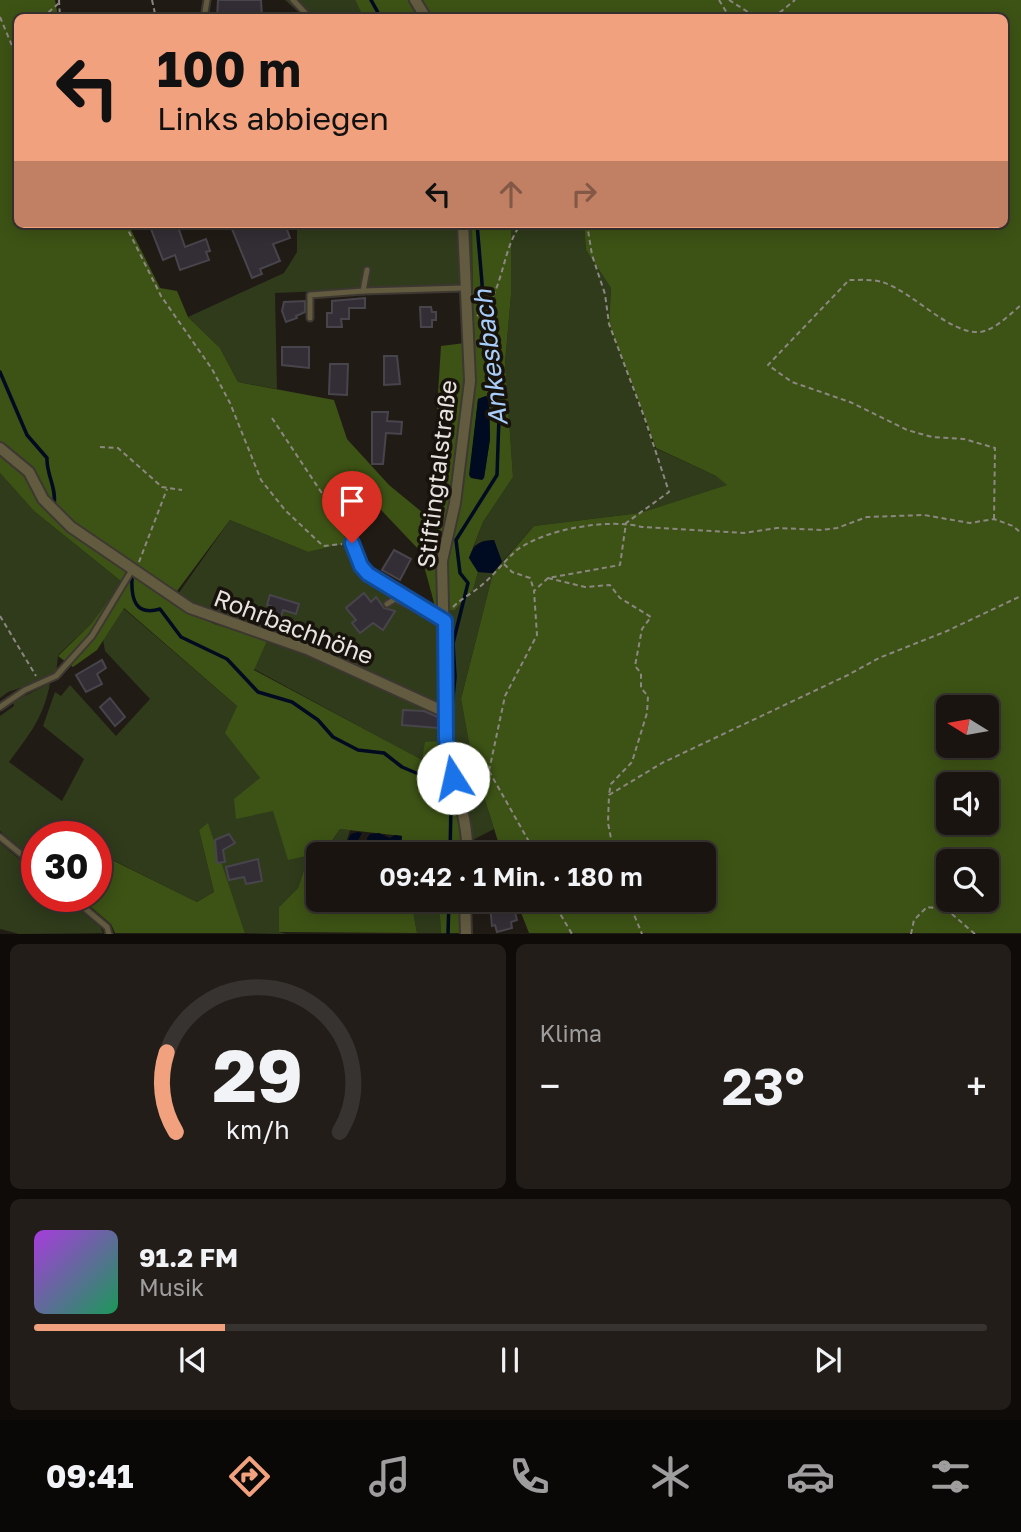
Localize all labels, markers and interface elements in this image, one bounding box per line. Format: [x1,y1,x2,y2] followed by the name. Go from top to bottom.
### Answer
[157,39,301,98] text: 100 m
[42,42,133,133] icon: left
[157,99,389,137] text: Links abbiegen
[419,175,457,213] icon: left
[492,175,530,213] icon: ahead
[565,175,603,213] icon: right
[466,287,514,428] water label: Ankesbach
[410,378,462,570] street label: Stiftingtalstraße
[322,471,382,543] pin
[333,482,371,520] icon: arrive
[210,582,378,670] street label: Rohrbachhöhe
[936,695,999,758] north arrow
[936,695,999,912] map controls
[416,741,490,815] position arrow
[936,772,999,835] button: sound
[21,821,112,912] speed limit sign: 30
[936,849,999,912] button: search
[379,861,643,892] text: 09:42 · 1 Min. · 180 m
[540,1019,602,1047] text: Klima
[212,1032,303,1119] text: 29
[722,1054,805,1116] text: 23°
[540,1063,560,1108] text: −
[966,1063,987,1108] text: +
[226,1114,290,1145] text: km/h
[139,1242,238,1273] text: 91.2 FM
[139,1273,204,1301] text: Musik
[174,1341,212,1379] icon: previous
[491,1341,529,1379] icon: pause
[809,1341,847,1379] icon: next
[225,1452,274,1501] icon: directions
[365,1452,414,1501] icon: music
[505,1452,554,1501] icon: phone
[646,1452,695,1501] icon: climate
[786,1452,835,1501] icon: car
[926,1452,975,1501] icon: filters
[46,1457,133,1495] text: 09:41

